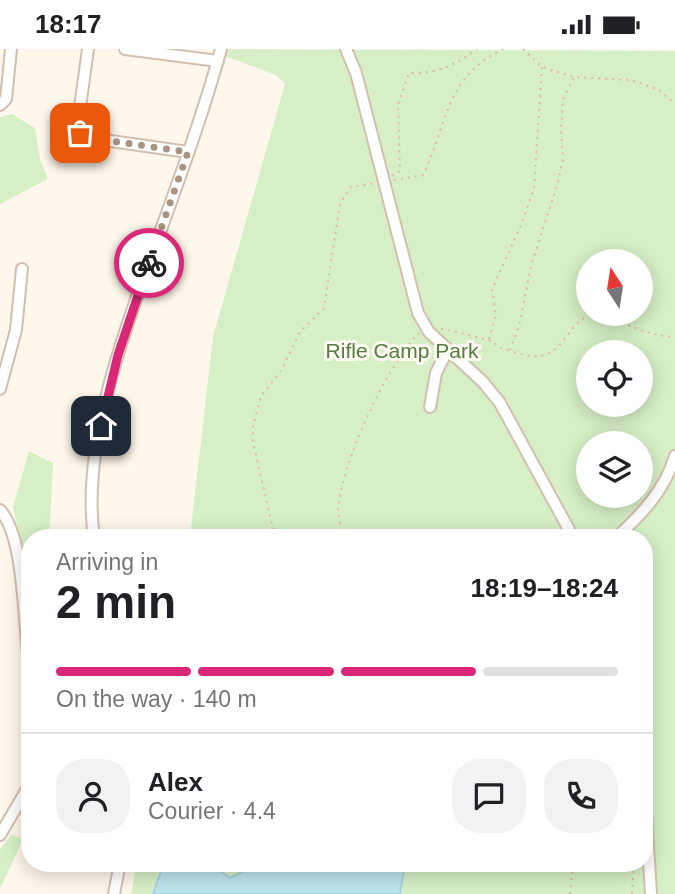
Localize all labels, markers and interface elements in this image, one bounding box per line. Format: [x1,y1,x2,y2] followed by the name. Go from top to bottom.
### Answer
[35,9,102,39] text: 18:17
[50,103,110,163] pin
[61,114,99,152] icon: bag
[114,228,184,298] courier
[130,244,168,282] icon: bike
[576,249,653,325] north arrow
[576,249,653,508] map controls
[326,339,479,362] park label: Rifle Camp Park
[576,340,653,417] button: locate
[71,396,131,456] pin
[82,407,120,445] icon: home
[576,431,653,508] button: layers
[56,549,158,575] text: Arriving in
[471,573,618,603] text: 18:19–18:24
[56,576,176,628] text: 2 min
[56,686,257,712] text: On the way · 140 m
[56,759,130,833] button: person
[452,759,526,833] button: chat
[544,759,618,833] button: phone
[148,767,203,797] text: Alex
[148,798,276,824] text: Courier · 4.4

